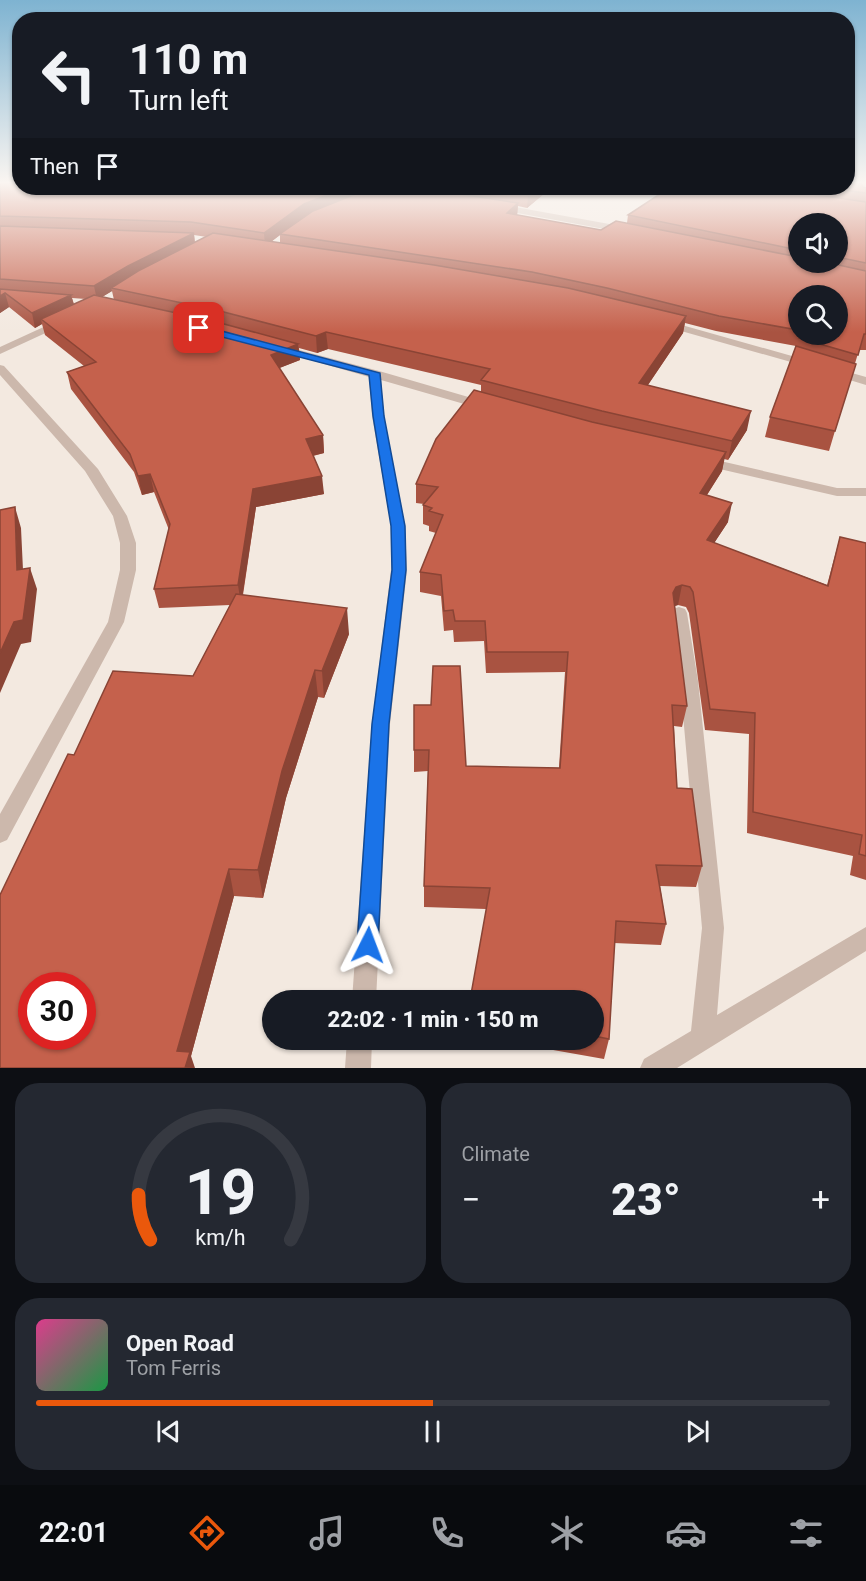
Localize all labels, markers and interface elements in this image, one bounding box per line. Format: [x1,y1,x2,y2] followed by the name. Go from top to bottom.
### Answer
[129,35,248,84] text: 110 m
[30,36,108,114] icon: left
[129,85,229,117] text: Turn left
[91,150,124,183] icon: arrive
[30,154,79,179] text: Then
[788,213,848,345] map controls
[788,213,848,273] button: sound
[788,285,848,345] button: search
[173,302,224,353] pin
[182,311,215,344] icon: arrive
[336,913,400,977] position arrow
[18,972,96,1050] speed limit sign: 30
[328,1007,538,1032] text: 22:02 · 1 min · 150 m
[462,1142,530,1166] text: Climate
[184,1156,256,1229] text: 19
[611,1173,681,1226] text: 23°
[462,1180,480,1219] text: −
[811,1180,830,1219] text: +
[195,1225,245,1250] text: km/h
[126,1331,234,1356] text: Open Road
[126,1356,221,1380] text: Tom Ferris
[152,1415,185,1448] icon: previous
[416,1415,449,1448] icon: pause
[681,1415,714,1448] icon: next
[186,1512,228,1554] icon: directions
[306,1512,348,1554] icon: music
[426,1512,468,1554] icon: phone
[546,1512,588,1554] icon: climate
[665,1512,707,1554] icon: car
[785,1512,827,1554] icon: filters
[39,1517,108,1549] text: 22:01

